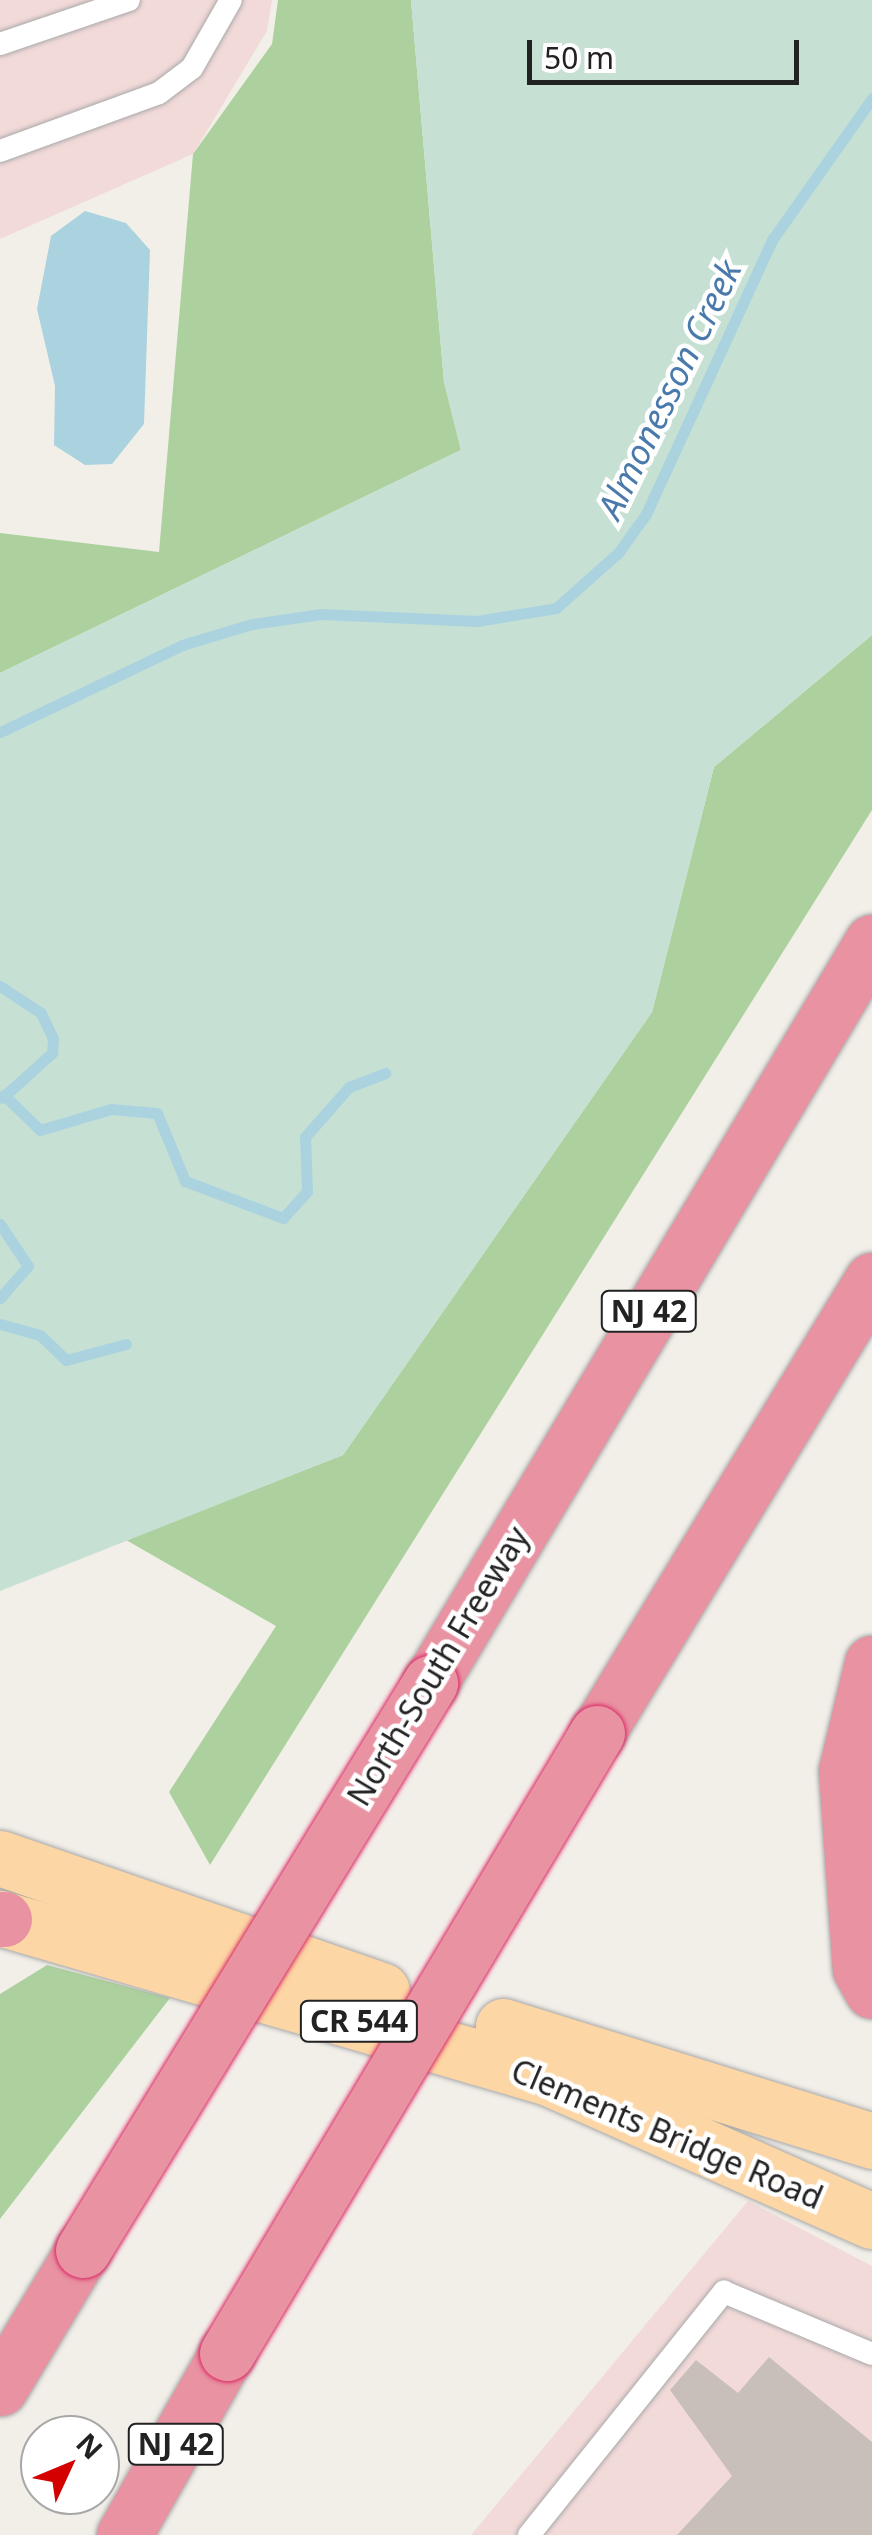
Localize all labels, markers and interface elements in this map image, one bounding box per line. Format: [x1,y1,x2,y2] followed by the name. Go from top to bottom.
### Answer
[532,20,804,82] scale bar
[544,37,614,78] text: 50 m
[588,253,750,525] water label: Almonesson Creek
[599,1286,699,1336] road number: NJ 42
[339,1519,537,1813] street label: North-South Freeway
[299,1996,419,2046] road number: CR 544
[506,2051,828,2217] street label: Clements Bridge Road
[20,2415,120,2515] north arrow
[126,2419,226,2469] road number: NJ 42
[69,2424,112,2467] text: N

